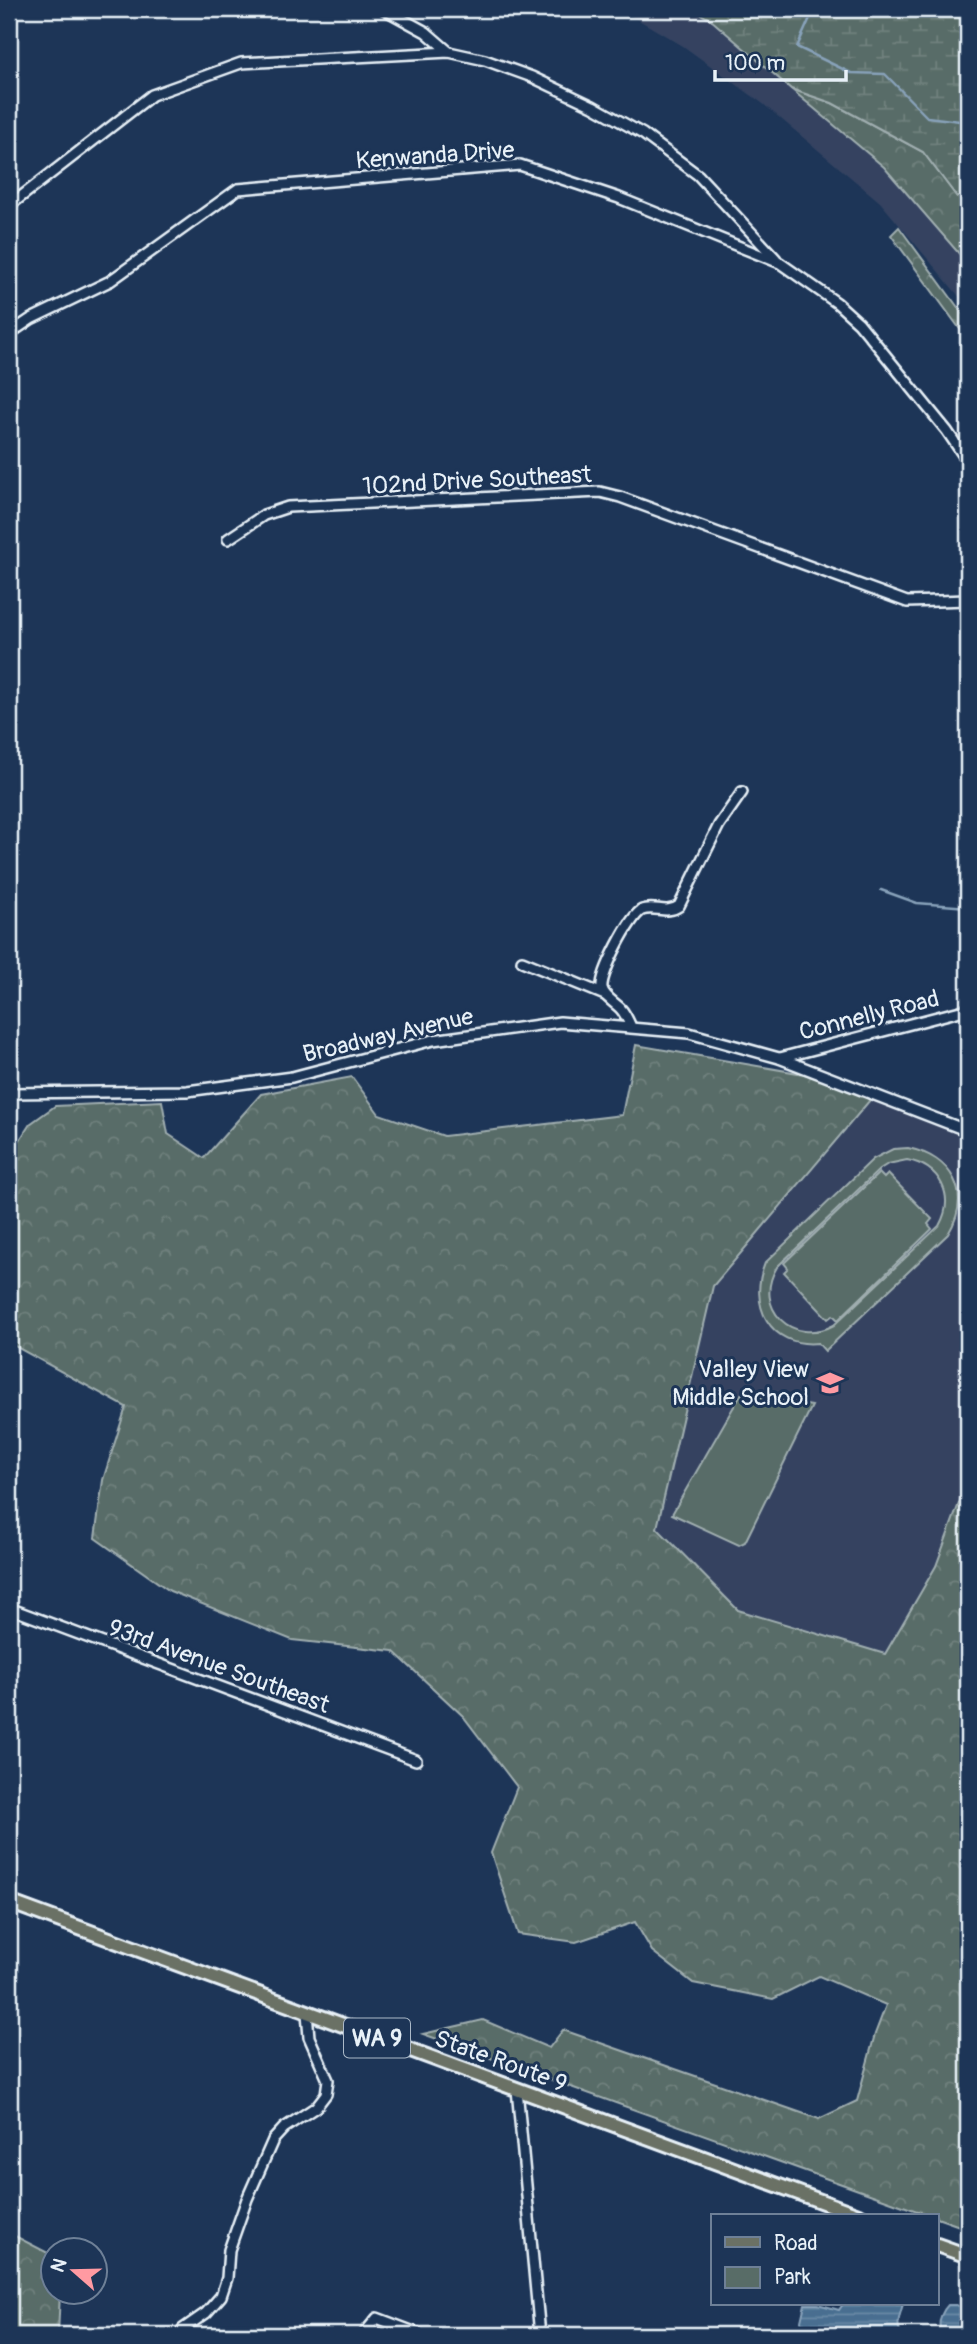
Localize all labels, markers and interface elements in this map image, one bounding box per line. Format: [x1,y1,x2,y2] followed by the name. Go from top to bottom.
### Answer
[715,38,846,82] scale bar
[725,50,785,77] text: 100 m
[355,135,516,176] street label: Kenwanda Drive
[362,460,593,501] street label: 102nd Drive Southeast
[796,984,942,1047] street label: Connelly Road
[300,1002,476,1069] street label: Broadway Avenue
[672,1355,809,1412] place label: Valley View Middle School
[815,1368,845,1398] school or university icon: Valley View Middle School
[104,1613,334,1720] street label: 93rd Avenue Southeast
[344,2019,410,2058] road number: WA 9
[431,2024,571,2099] street label: State Route 9
[711,2214,939,2306] legend
[774,2230,818,2257] text: Road
[38,2236,108,2306] north arrow
[45,2255,72,2276] text: N
[774,2264,811,2291] text: Park

